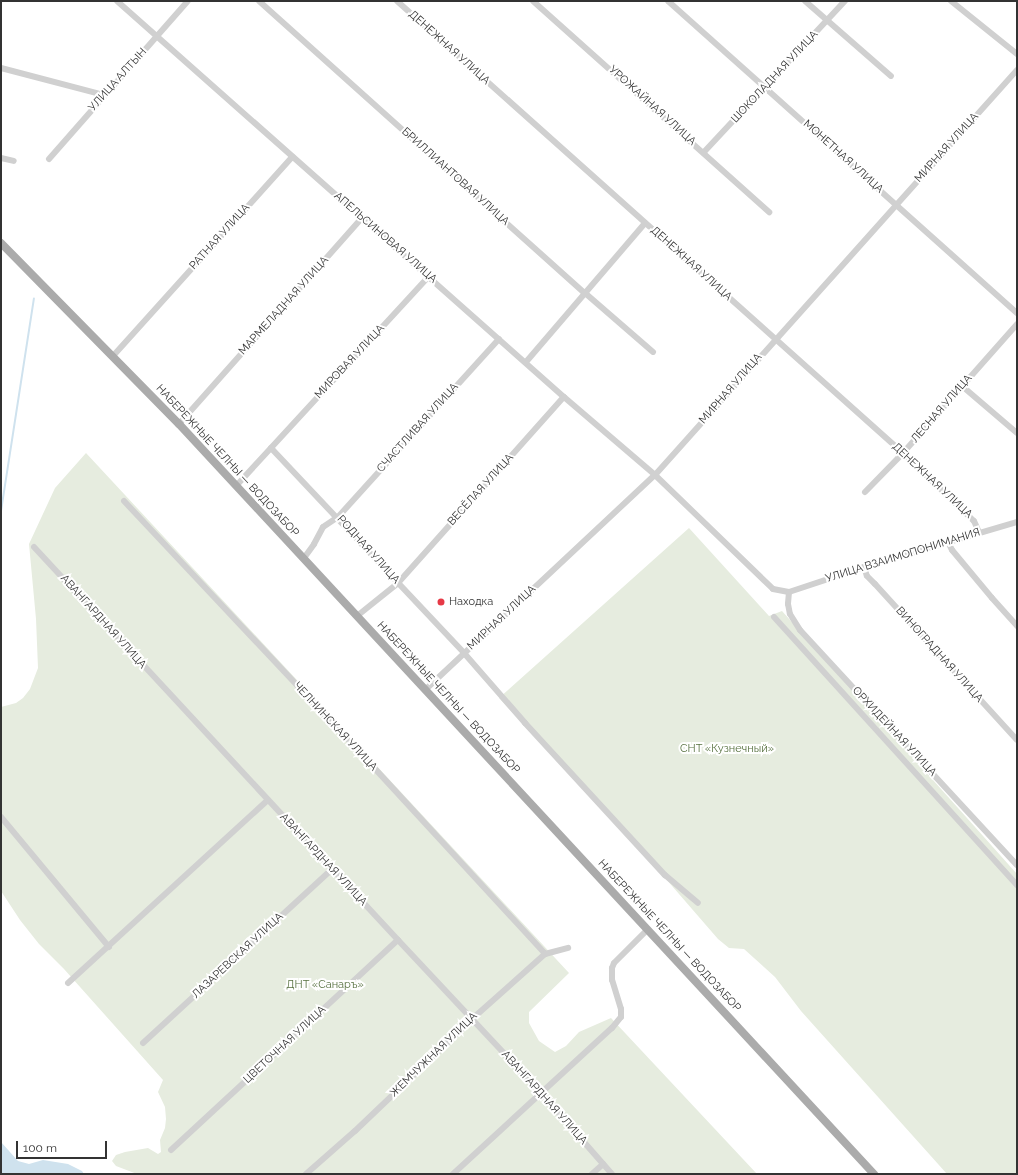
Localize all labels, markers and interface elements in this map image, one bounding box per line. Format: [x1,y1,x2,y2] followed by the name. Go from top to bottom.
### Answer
[406,8,492,88] street label: ДЕНЕЖНАЯ УЛИЦА
[729,28,821,126] street label: ШОКОЛАДНАЯ УЛИЦА
[86,45,150,115] street label: УЛИЦА АЛТЫН
[606,63,698,149] street label: УРОЖАЙНАЯ УЛИЦА
[912,111,982,185] street label: МИРНАЯ УЛИЦА
[800,117,886,197] street label: МОНЕТНАЯ УЛИЦА
[399,125,511,229] street label: БРИЛЛИАНТОВАЯ УЛИЦА
[331,190,439,286] street label: АПЕЛЬСИНОВАЯ УЛИЦА
[187,201,253,273] street label: РАТНАЯ УЛИЦА
[648,224,734,304] street label: ДЕНЕЖНАЯ УЛИЦА
[236,254,332,358] street label: МАРМЕЛАДНАЯ УЛИЦА
[312,322,388,402] street label: МИРОВАЯ УЛИЦА
[697,351,765,427] street label: МИРНАЯ УЛИЦА
[909,372,975,446] street label: ЛЕСНАЯ УЛИЦА
[374,381,462,475] street label: СЧАСТЛИВАЯ УЛИЦА
[153,382,301,540] street label: НАБЕРЕЖНЫЕ ЧЕЛНЫ — ВОДОЗАБОР
[889,441,975,521] street label: ДЕНЕЖНАЯ УЛИЦА
[445,451,517,529] street label: ВЕСЁЛАЯ УЛИЦА
[334,513,402,587] street label: РОДНАЯ УЛИЦА
[824,526,982,586] street label: УЛИЦА ВЗАИМОПОНИМАНИЯ
[57,572,149,672] street label: АВАНГАРДНАЯ УЛИЦА
[465,583,539,653] street label: МИРНАЯ УЛИЦА
[449,595,493,609] place label: Находка
[436,597,446,607] marker: Находка
[893,605,985,705] street label: ВИНОГРАДНАЯ УЛИЦА
[374,619,522,777] street label: НАБЕРЕЖНЫЕ ЧЕЛНЫ — ВОДОЗАБОР
[290,680,380,774] street label: ЧЕЛНИНСКАЯ УЛИЦА
[849,685,939,779] street label: ОРХИДЕЙНАЯ УЛИЦА
[680,742,774,756] park label: СНТ «Кузнечный»
[277,811,369,909] street label: АВАНГАРДНАЯ УЛИЦА
[595,857,743,1015] street label: НАБЕРЕЖНЫЕ ЧЕЛНЫ — ВОДОЗАБОР
[190,910,286,1002] street label: ЛАЗАРЕВСКАЯ УЛИЦА
[286,978,364,992] park label: ДНТ «Санаръ»
[241,1003,329,1087] street label: ЦВЕТОЧНАЯ УЛИЦА
[388,1010,480,1100] street label: ЖЕМЧУЖНАЯ УЛИЦА
[498,1048,590,1148] street label: АВАНГАРДНАЯ УЛИЦА
[18,1133,109,1159] scale bar
[23,1141,57,1155] text: 100 m

